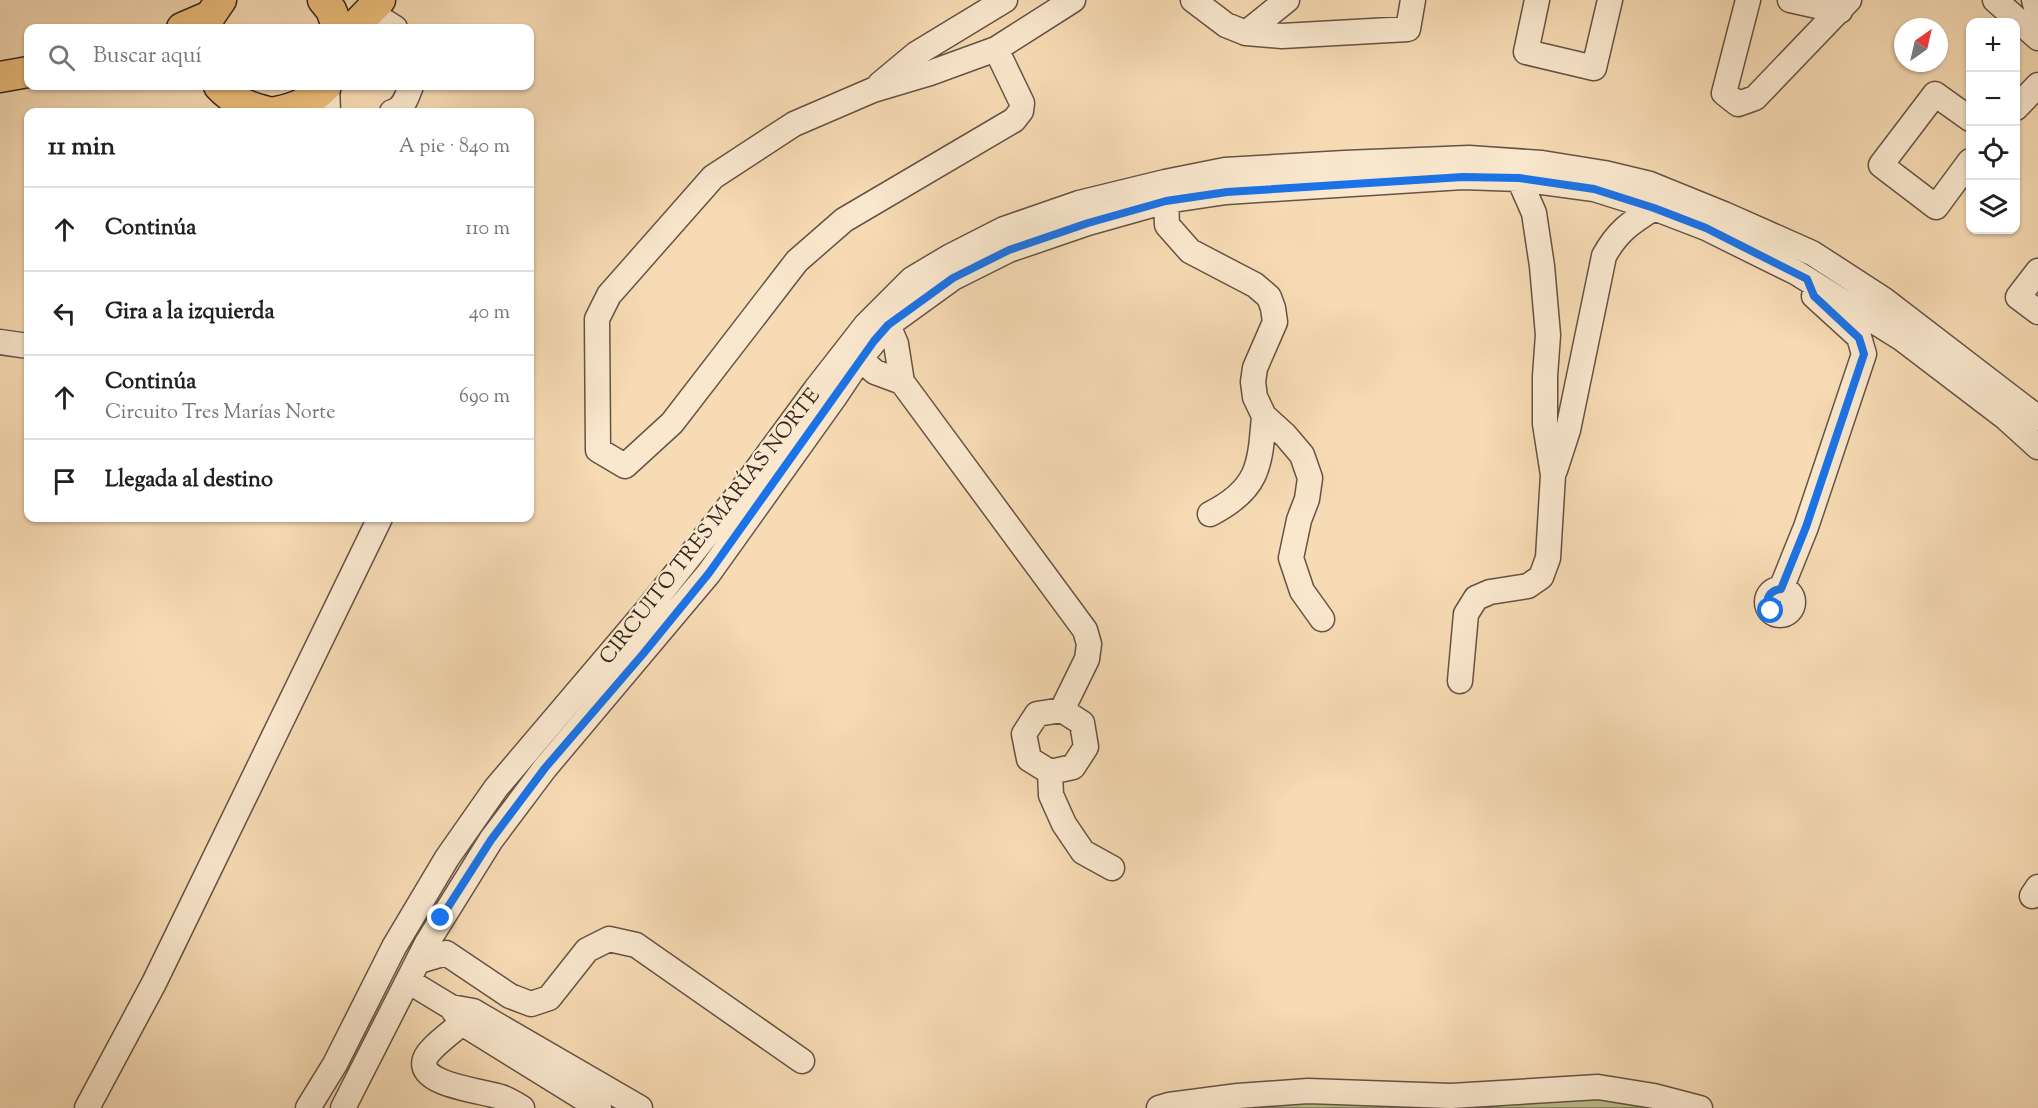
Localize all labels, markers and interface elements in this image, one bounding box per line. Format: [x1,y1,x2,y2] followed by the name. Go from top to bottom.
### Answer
[1894,18,1948,72] north arrow
[1966,18,2020,234] map controls
[1966,18,2020,72] button: +
[24,24,534,90] search box
[45,41,78,74] icon: search
[93,41,202,73] text: Buscar aquí
[1966,72,2020,126] button: −
[1966,126,2020,180] button: locate
[48,129,115,166] text: 11 min
[399,133,510,162] text: A pie · 840 m
[1966,180,2020,234] button: layers
[48,213,81,246] icon: ahead
[105,213,196,245] text: Continúa
[465,215,510,244] text: 110 m
[48,297,81,330] icon: left
[105,297,275,329] text: Gira a la izquierda
[469,299,510,328] text: 40 m
[105,367,196,399] text: Continúa
[48,381,81,414] icon: ahead
[593,382,828,672] street label: CIRCUITO TRES MARÍAS NORTE
[459,383,510,412] text: 690 m
[105,399,335,428] text: Circuito Tres Marías Norte
[48,465,81,498] icon: arrive
[105,465,273,497] text: Llegada al destino
[1757,597,1783,623] route start
[427,904,453,930] route end

